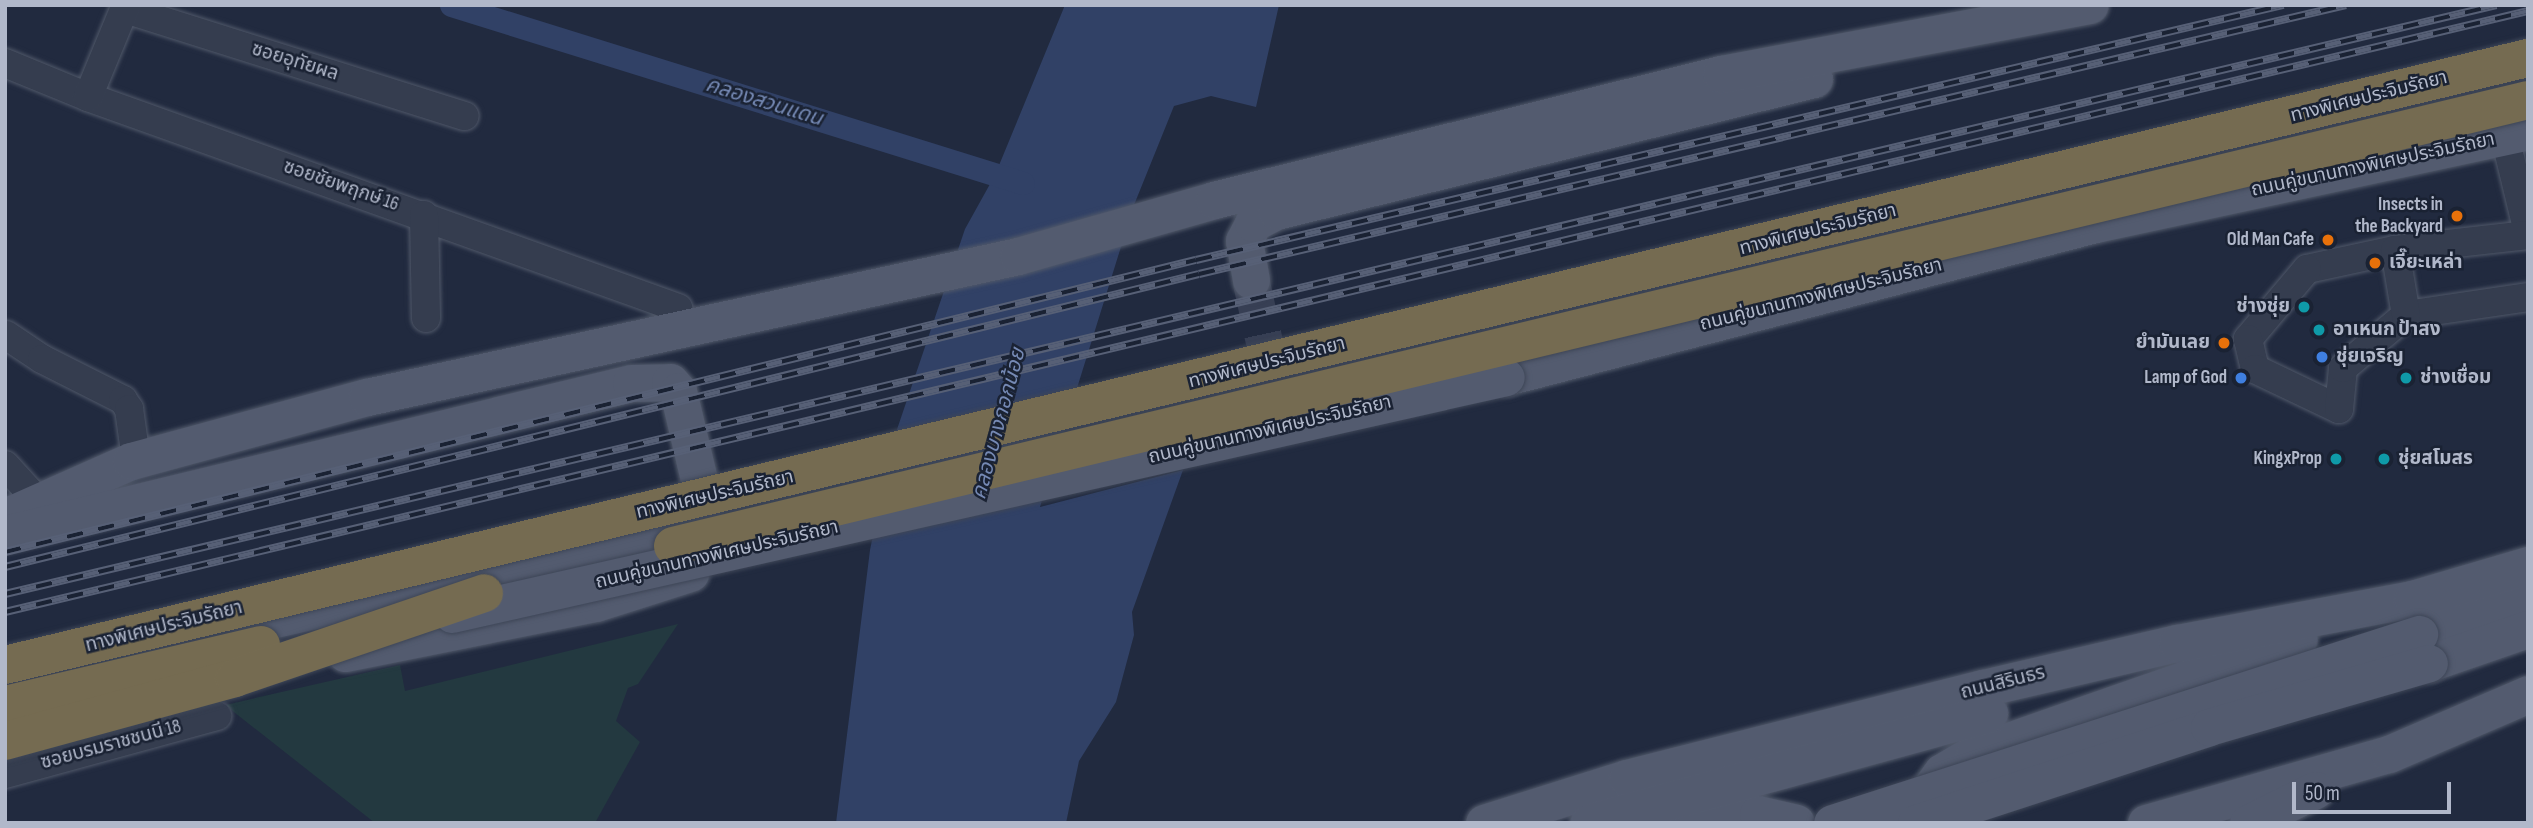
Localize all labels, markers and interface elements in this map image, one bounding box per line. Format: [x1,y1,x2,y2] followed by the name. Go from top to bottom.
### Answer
[249,38,341,86] street label: ซอยอุทัยผล
[2288,66,2450,128] street label: ทางพิเศษประจิมรัถยา
[702,72,826,132] water label: คลองสวนแดน
[2249,128,2497,202] street label: ถนนคู่ขนานทางพิเศษประจิมรัถยา
[280,156,402,216] street label: ซอยชัยพฤกษ์ 16
[2355,194,2443,238] place label: Insects in the Backyard
[1737,199,1899,261] street label: ทางพิเศษประจิมรัถยา
[2449,208,2465,224] marker: Insects in the Backyard
[2227,229,2314,251] place label: Old Man Cafe
[2320,232,2336,248] marker: Old Man Cafe
[2389,252,2463,274] place label: เจี๊ยะเหล่า
[1698,254,1944,336] street label: ถนนคู่ขนานทางพิเศษประจิมรัถยา
[2367,255,2383,271] marker: เจี๊ยะเหล่า
[2236,296,2290,318] place label: ช่างชุ่ย
[2296,299,2312,315] marker: ช่างชุ่ย
[2333,319,2441,341] place label: อาเหนก ป้าสง
[2311,322,2327,338] marker: อาเหนก ป้าสง
[1186,332,1348,394] street label: ทางพิเศษประจิมรัถยา
[2136,332,2210,354] place label: ยำมันเลย
[2216,335,2232,351] marker: ยำมันเลย
[967,346,1031,502] water label: คลองบางกอกน้อย
[2336,346,2404,368] place label: ชุ่ยเจริญ
[2314,349,2330,365] marker: ชุ่ยเจริญ
[2144,367,2227,389] place label: Lamp of God
[2420,367,2491,389] place label: ช่างเชื่อม
[2233,370,2249,386] marker: Lamp of God
[2398,370,2414,386] marker: ช่างเชื่อม
[1146,391,1394,469] street label: ถนนคู่ขนานทางพิเศษประจิมรัถยา
[2254,448,2322,470] place label: KingxProp
[2398,448,2473,470] place label: ชุ่ยสโมสร
[2328,451,2344,467] marker: KingxProp
[2376,451,2392,467] marker: ชุ่ยสโมสร
[634,466,796,524] street label: ทางพิเศษประจิมรัถยา
[593,516,841,594] street label: ถนนคู่ขนานทางพิเศษประจิมรัถยา
[83,596,245,658] street label: ทางพิเศษประจิมรัถยา
[1958,662,2048,704] street label: ถนนสิรินธร
[38,715,184,775] street label: ซอยบรมราชชนนี 18
[2295,768,2454,812] scale bar
[2305,781,2340,806] text: 50 m

